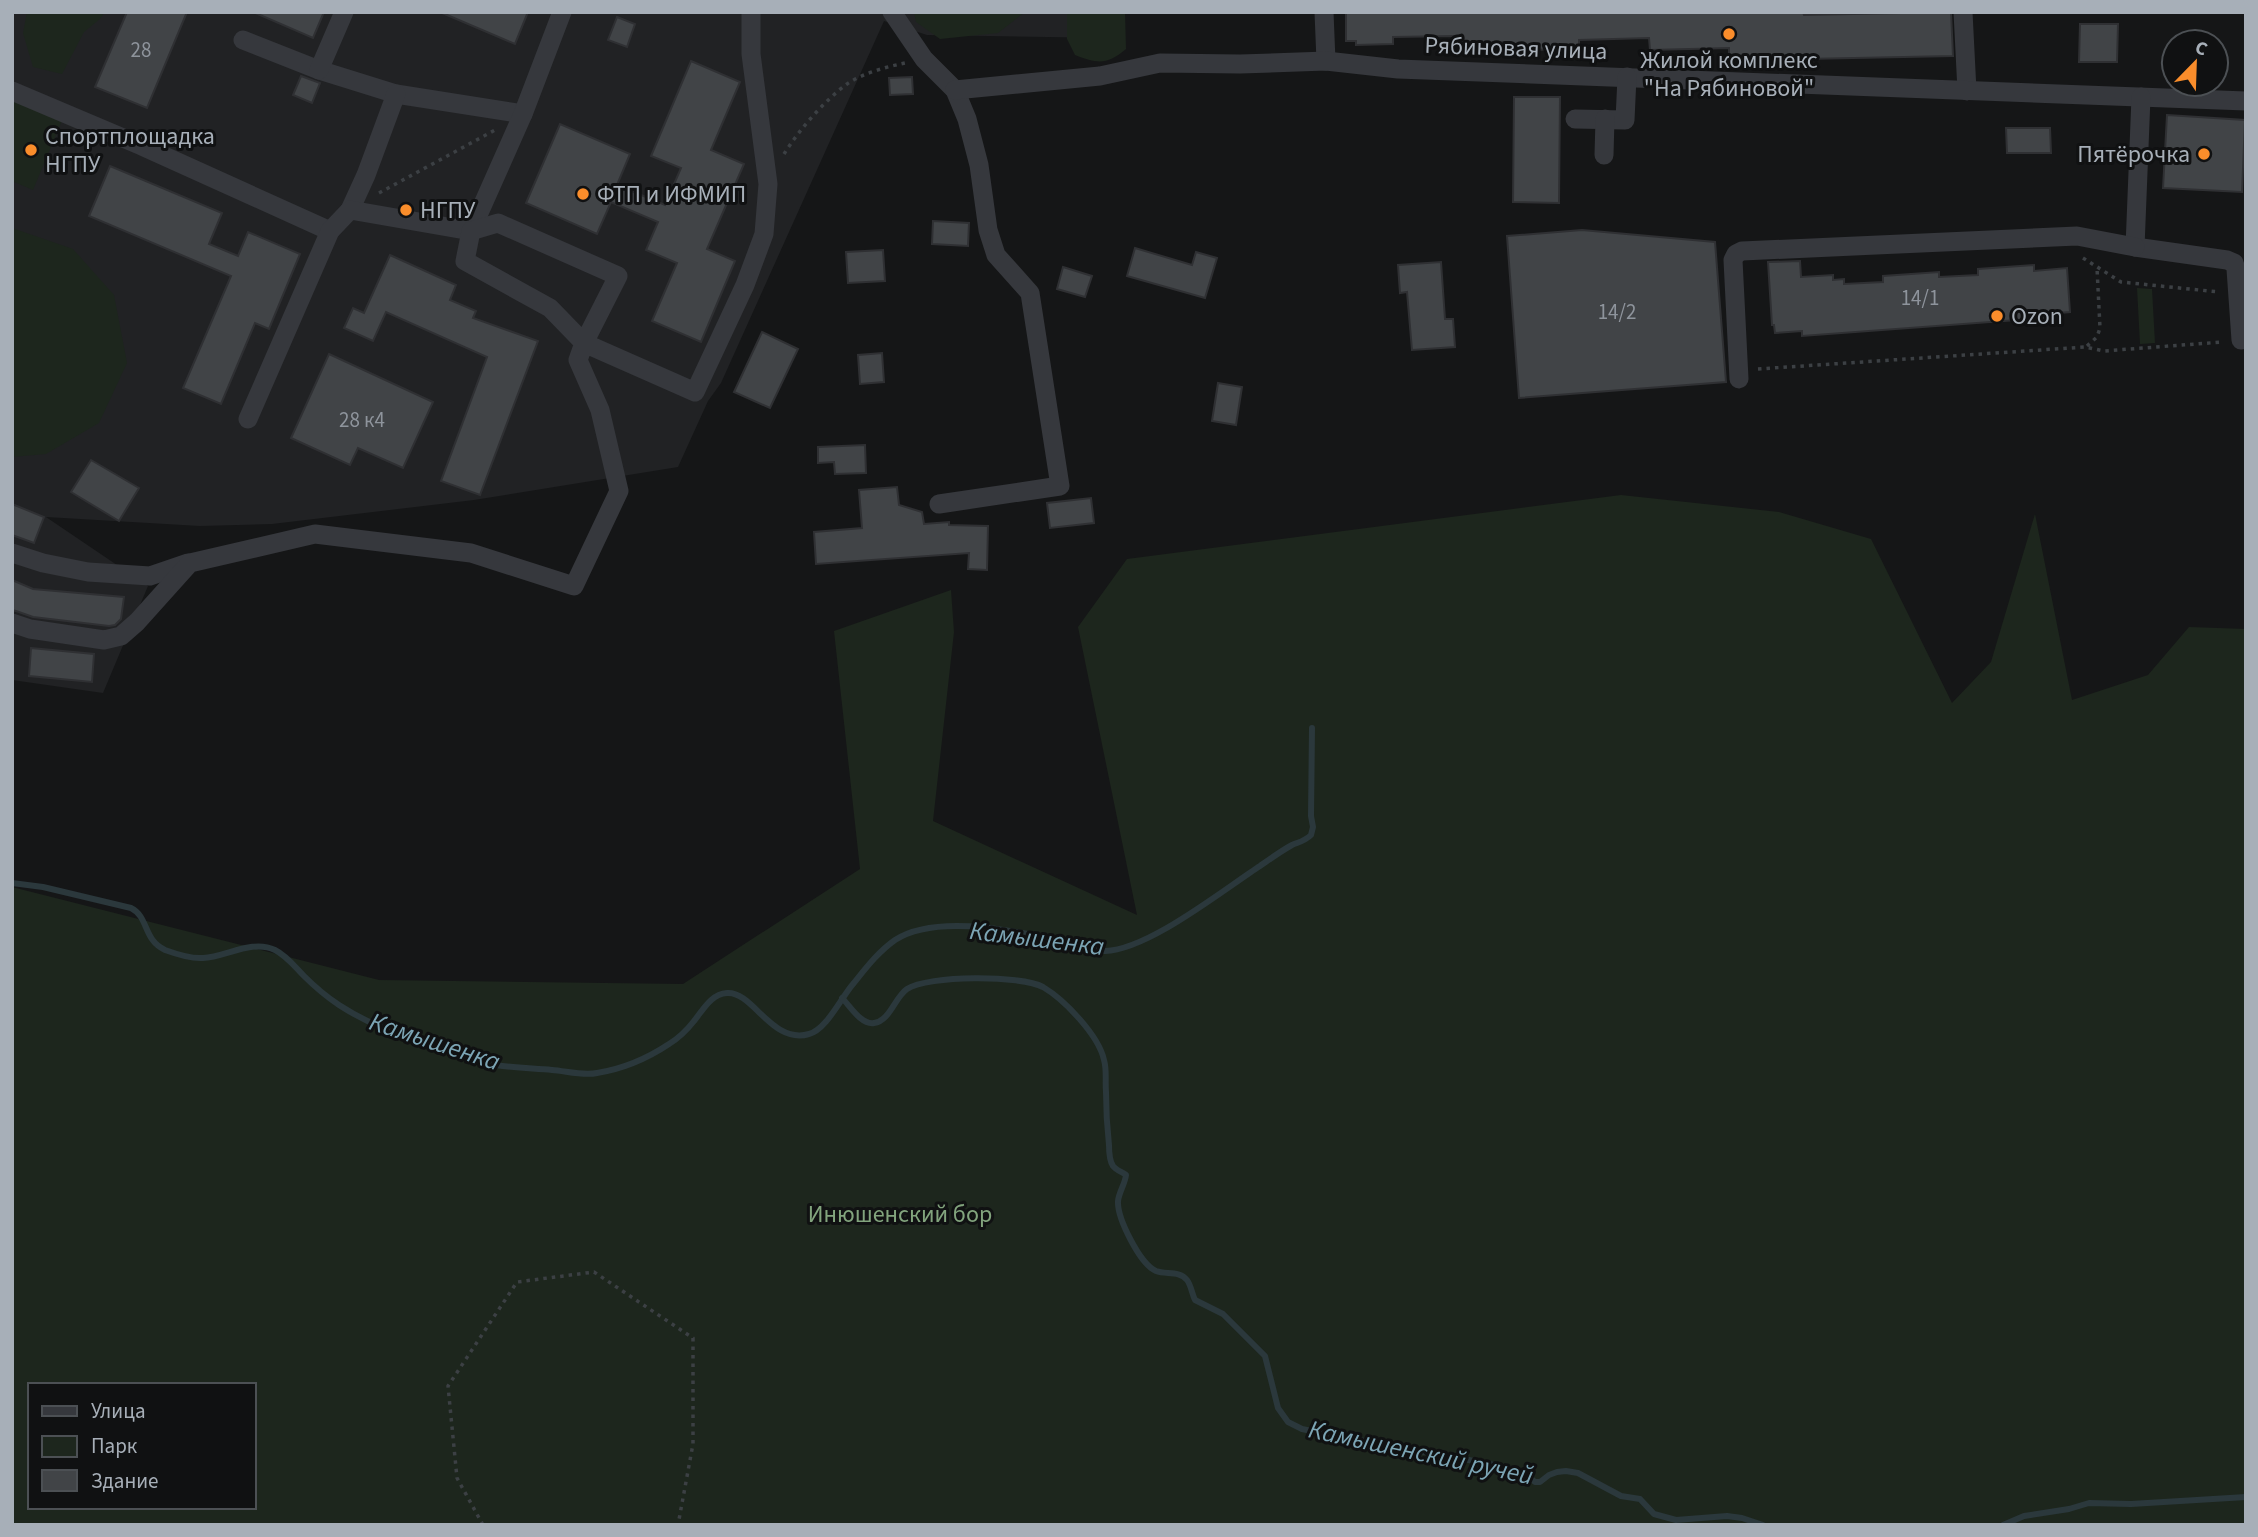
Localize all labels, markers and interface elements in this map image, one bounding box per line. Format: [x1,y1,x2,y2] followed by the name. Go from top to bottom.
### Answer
[1721,26,1737,42] marker: Жилой комплекс "На Рябиновой"
[1424,28,1608,69] street label: Рябиновая улица
[2160,28,2230,98] north arrow
[2191,34,2211,63] text: С
[131,35,151,65] house number: 28
[1640,43,1818,106] place label: Жилой комплекс "На Рябиновой"
[45,119,215,182] place label: Спортплощадка НГПУ
[2077,137,2190,172] place label: Пятёрочка
[23,142,39,158] marker: Спортплощадка НГПУ
[2196,146,2212,162] marker: Пятёрочка
[597,177,746,212] place label: ФТП и ИФМИП
[575,186,591,202] marker: ФТП и ИФМИП
[420,193,476,228] place label: НГПУ
[398,202,414,218] marker: НГПУ
[1901,283,1939,313] house number: 14/1
[1598,297,1636,327] house number: 14/2
[2011,299,2063,334] place label: Ozon
[1989,308,2005,324] marker: Ozon
[339,405,385,435] house number: 28 к4
[968,912,1106,965] water label: Камышенка
[365,1003,505,1080] water label: Камышенка
[808,1197,992,1232] park label: Инюшенский бор
[28,1383,256,1509] legend
[91,1396,146,1426] text: Улица
[1305,1411,1537,1494] water label: Камышенский ручей
[91,1431,138,1461] text: Парк
[91,1466,159,1496] text: Здание

